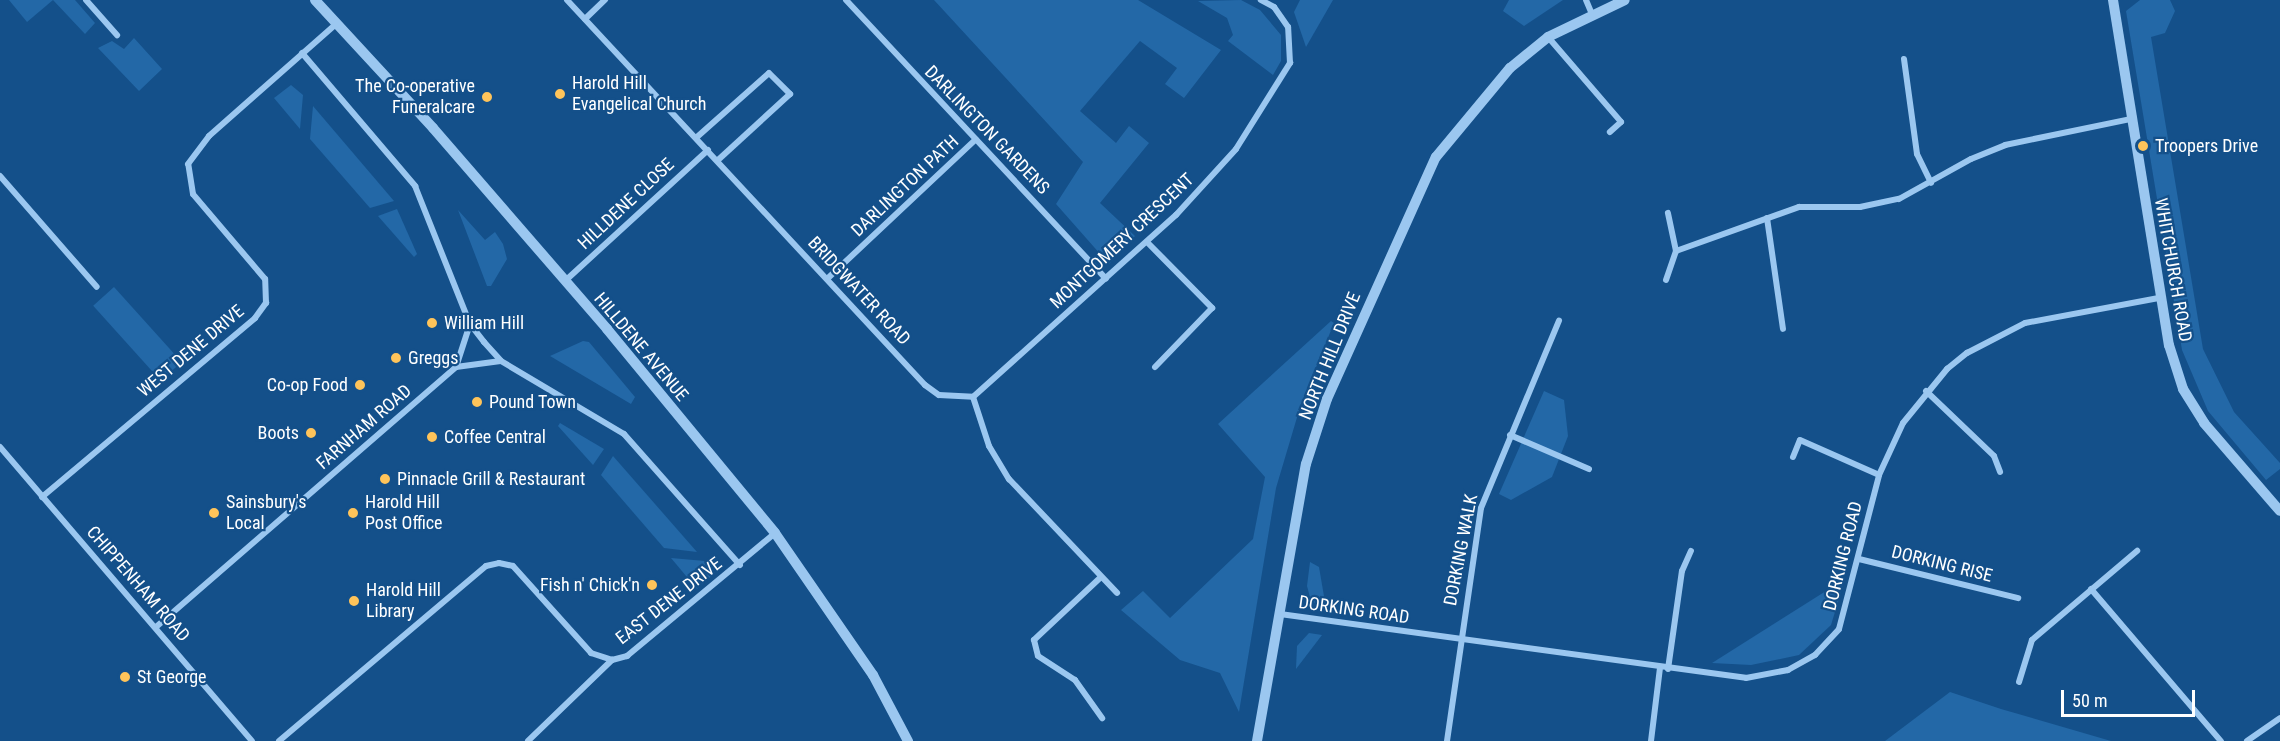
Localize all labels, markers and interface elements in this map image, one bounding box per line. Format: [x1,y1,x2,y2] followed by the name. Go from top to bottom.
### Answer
[920,61,1054,199] street label: DARLINGTON GARDENS
[572,73,706,116] place label: Harold Hill Evangelical Church
[355,76,475,118] place label: The Co-operative Funeralcare
[553,87,567,101] marker: Harold Hill Evangelical Church
[480,90,494,104] marker: The Co-operative Funeralcare
[847,131,963,241] street label: DARLINGTON PATH
[2155,135,2258,157] place label: Troopers Drive
[2136,139,2150,153] marker: Troopers Drive
[573,154,679,254] street label: HILLDENE CLOSE
[1046,169,1198,313] street label: MONTGOMERY CRESCENT
[2150,196,2196,344] street label: WHITCHURCH ROAD
[803,232,915,350] street label: BRIDGWATER ROAD
[589,288,693,406] street label: HILLDENE AVENUE
[1295,289,1365,423] street label: NORTH HILL DRIVE
[133,300,249,402] street label: WEST DENE DRIVE
[444,312,524,334] place label: William Hill
[425,316,439,330] marker: William Hill
[408,347,458,369] place label: Greggs
[389,351,403,365] marker: Greggs
[267,374,348,396] place label: Co-op Food
[353,378,367,392] marker: Co-op Food
[312,380,416,474] street label: FARNHAM ROAD
[489,391,576,413] place label: Pound Town
[470,395,484,409] marker: Pound Town
[258,422,299,444] place label: Boots
[304,426,318,440] marker: Boots
[444,426,546,448] place label: Coffee Central
[425,430,439,444] marker: Coffee Central
[397,468,585,490] place label: Pinnacle Grill & Restaurant
[378,472,392,486] marker: Pinnacle Grill & Restaurant
[226,492,307,534] place label: Sainsbury's Local
[365,492,443,534] place label: Harold Hill Post Office
[1440,492,1482,608] street label: DORKING WALK
[1819,499,1867,613] street label: DORKING ROAD
[207,506,221,520] marker: Sainsbury's Local
[346,506,360,520] marker: Harold Hill Post Office
[82,522,194,646] street label: CHIPPENHAM ROAD
[1889,541,1995,587] street label: DORKING RISE
[612,553,726,649] street label: EAST DENE DRIVE
[540,574,640,596] place label: Fish n' Chick'n
[645,578,659,592] marker: Fish n' Chick'n
[366,580,441,622] place label: Harold Hill Library
[1297,592,1411,628] street label: DORKING ROAD
[347,594,361,608] marker: Harold Hill Library
[137,666,207,688] place label: St George
[118,670,132,684] marker: St George
[2064,678,2198,716] scale bar
[2072,690,2107,711] text: 50 m

